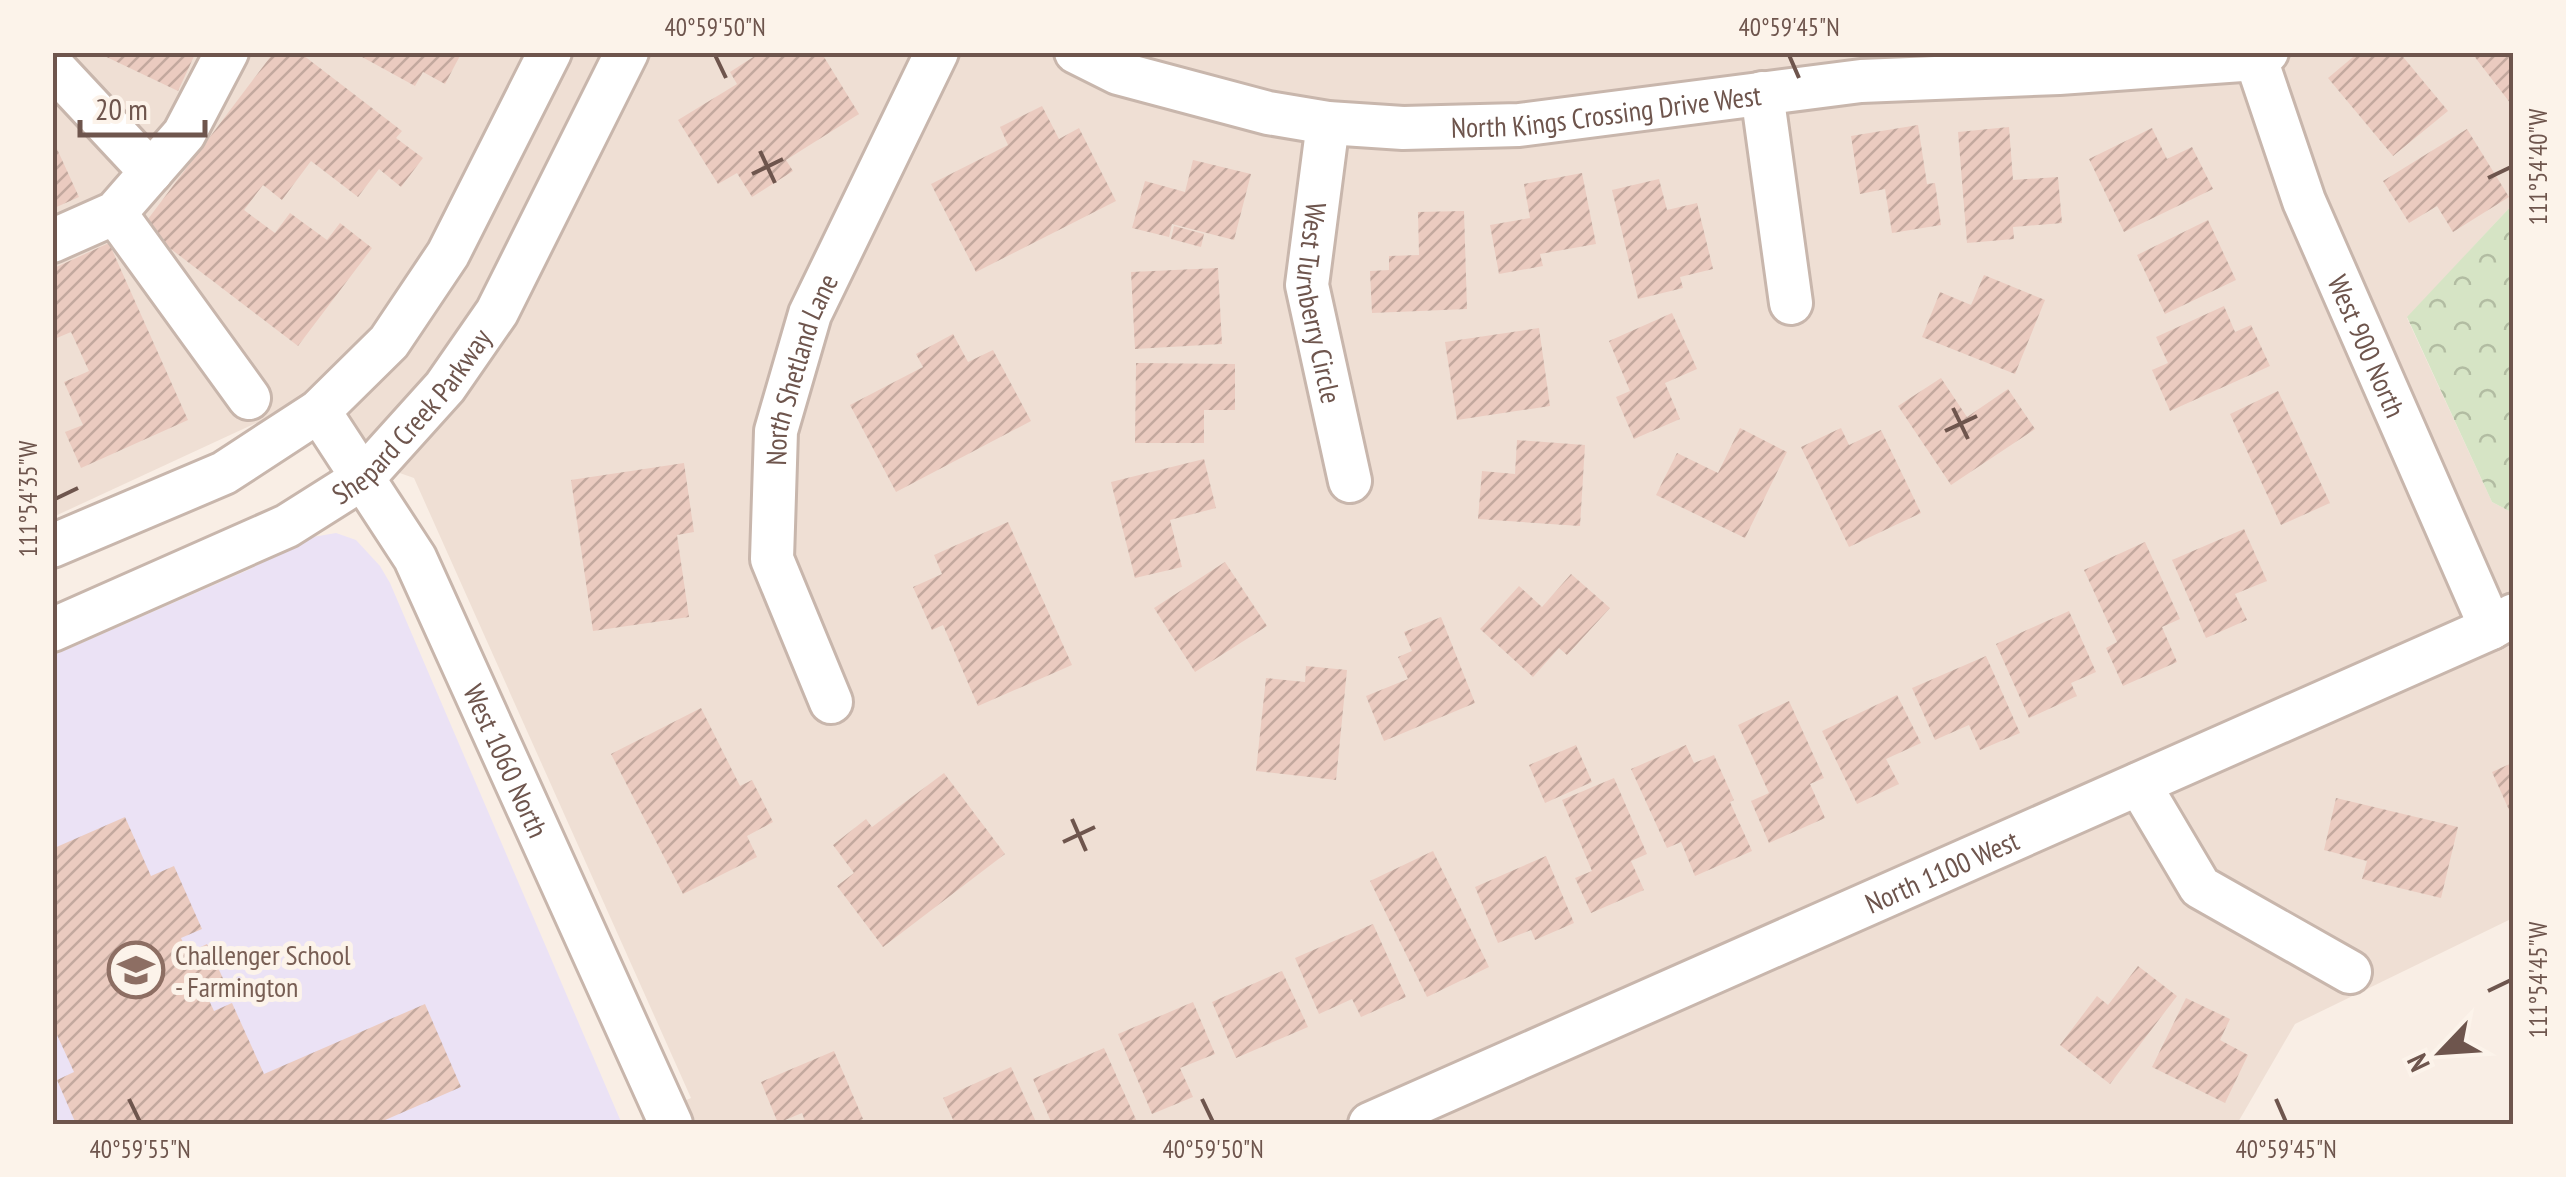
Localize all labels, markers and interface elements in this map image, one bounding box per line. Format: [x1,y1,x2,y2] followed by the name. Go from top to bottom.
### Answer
[664,11,766,43] text: 40°59'50"N
[1738,11,1840,43] text: 40°59'45"N
[80,75,205,137] scale bar
[1450,76,1763,145] street label: North Kings Crossing Drive West
[95,89,148,128] text: 20 m
[2522,109,2554,225] text: 111°54'40"W
[1289,200,1351,407] street label: West Turnberry Circle
[756,267,845,466] street label: North Shetland Lane
[2320,269,2415,423] street label: West 900 North
[324,320,499,512] street label: Shepard Creek Parkway
[12,441,44,557] text: 111°54'35"W
[456,678,557,843] street label: West 1060 North
[1859,821,2024,921] street label: North 1100 West
[2522,922,2554,1038] text: 111°54'45"W
[175,936,351,1005] place label: Challenger School - Farmington
[106,940,166,1000] school or university icon: Challenger School - Farmington
[2391,1002,2491,1102] north arrow
[2398,1048,2438,1077] text: N
[89,1133,191,1165] text: 40°59'55"N
[1162,1133,1264,1165] text: 40°59'50"N
[2235,1133,2337,1165] text: 40°59'45"N

